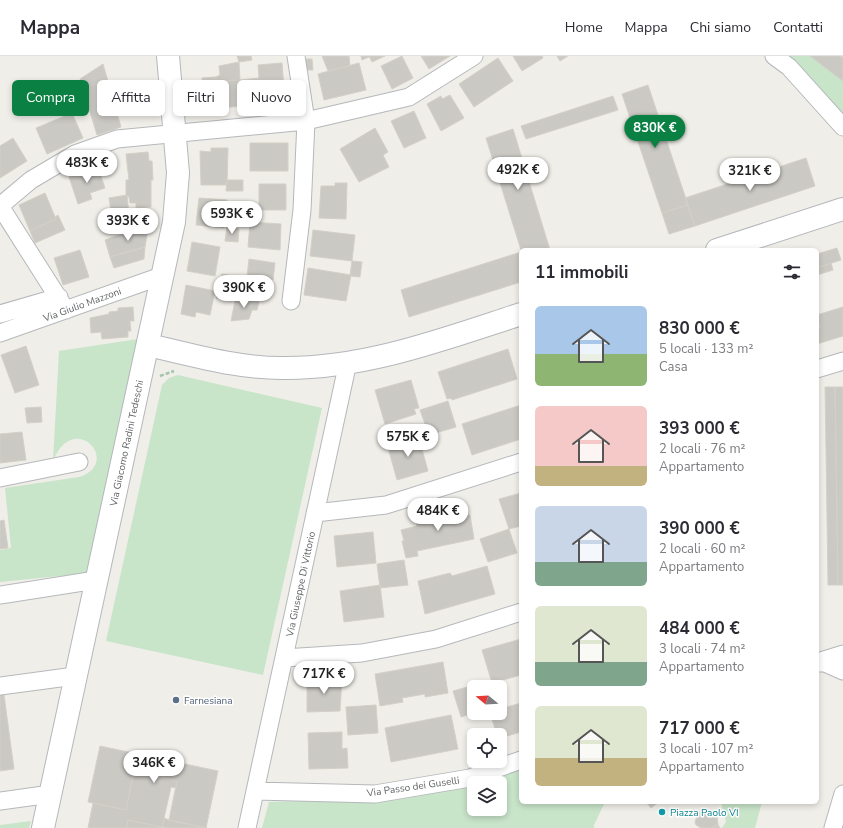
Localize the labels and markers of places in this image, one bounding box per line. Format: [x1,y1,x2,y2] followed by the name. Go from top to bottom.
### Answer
[622,115,688,149] pin: 830K €
[54,150,120,184] pin: 483K €
[485,157,551,191] pin: 492K €
[717,158,783,192] pin: 321K €
[199,201,265,235] pin: 593K €
[95,208,161,242] pin: 393K €
[211,275,277,309] pin: 390K €
[375,424,441,458] pin: 575K €
[405,498,471,532] pin: 484K €
[291,661,357,695] pin: 717K €
[184,694,233,708] place label: Farnesiana
[171,695,181,705] marker: Farnesiana
[121,750,187,784] pin: 346K €
[670,806,738,820] place label: Piazza Paolo VI
[657,807,667,817] marker: Piazza Paolo VI

